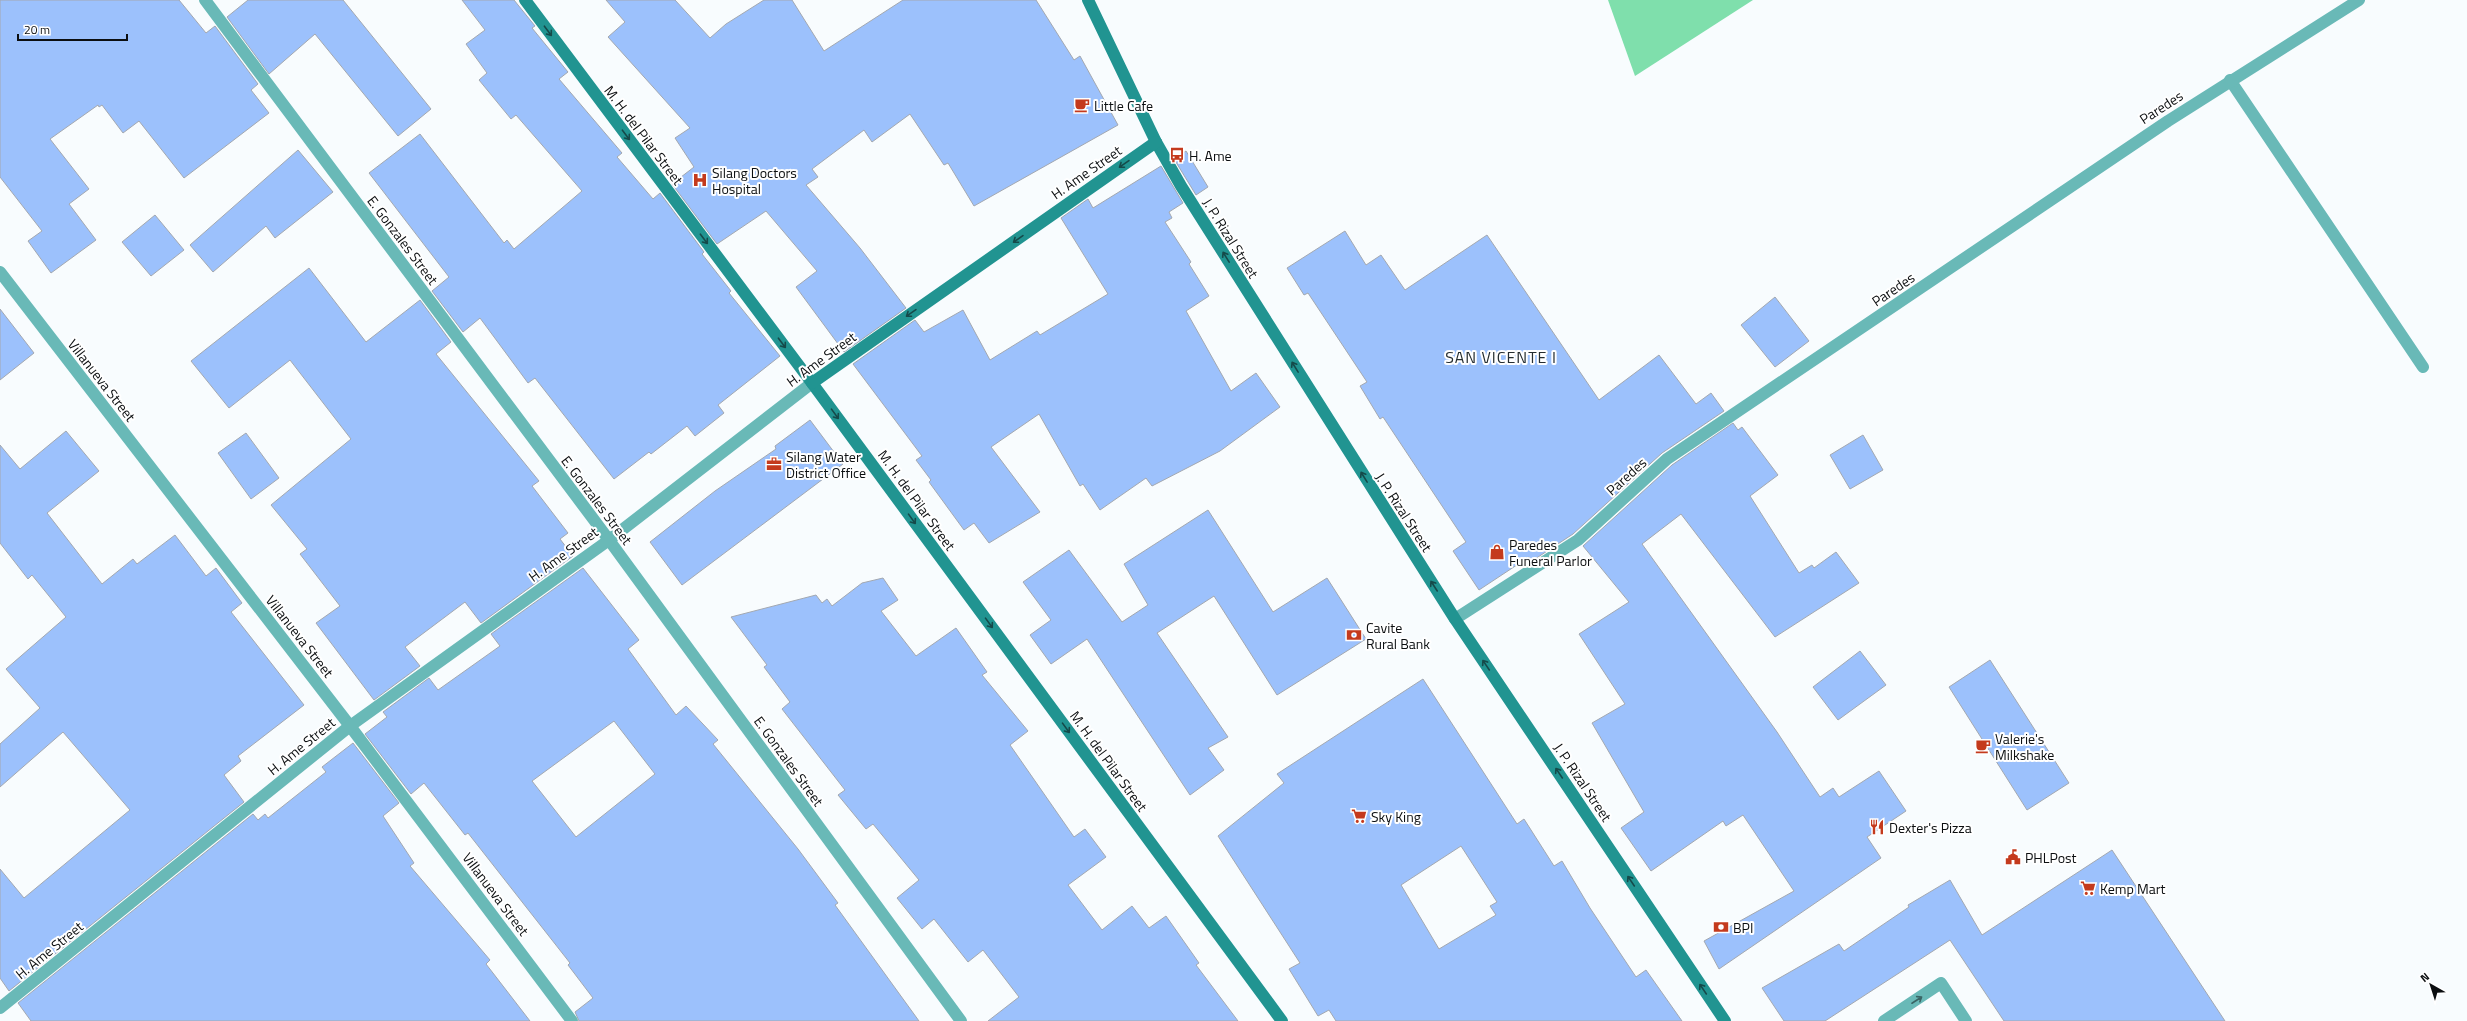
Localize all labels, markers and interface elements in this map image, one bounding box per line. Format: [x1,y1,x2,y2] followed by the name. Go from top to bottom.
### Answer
[18,16,127,42] scale bar
[24,20,50,39] text: 20 m
[544,26,552,37] one-way arrow
[600,81,688,189] street label: M. H. del Pilar Street
[2135,85,2187,129] street label: Paredes
[1094,95,1153,116] place label: Little Cafe
[1073,96,1091,114] cafe icon: Little Cafe
[622,130,630,141] one-way arrow
[1046,140,1126,204] street label: H. Ame Street
[1189,145,1232,166] place label: H. Ame
[1168,146,1186,164] bus stop icon: H. Ame
[1119,160,1130,168] one-way arrow
[712,162,797,199] place label: Silang Doctors Hospital
[691,171,709,189] hospital icon: Silang Doctors Hospital
[362,191,444,289] street label: E. Gonzales Street
[1198,194,1264,282] street label: J. P. Rizal Street
[700,234,708,245] one-way arrow
[1012,235,1023,243] one-way arrow
[1222,252,1230,263] one-way arrow
[1867,267,1919,311] street label: Paredes
[906,309,917,317] one-way arrow
[782,326,860,392] street label: H. Ame Street
[63,334,141,426] street label: Villanueva Street
[778,338,786,349] one-way arrow
[1445,345,1557,369] district label: SAN VICENTE I
[1291,362,1299,373] one-way arrow
[831,408,839,419] one-way arrow
[873,445,961,555] street label: M. H. del Pilar Street
[786,446,866,483] place label: Silang Water District Office
[556,451,638,549] street label: E. Gonzales Street
[1601,452,1651,500] street label: Paredes
[765,455,783,473] office icon: Silang Water District Office
[1370,468,1438,556] street label: J. P. Rizal Street
[1360,472,1368,483] one-way arrow
[908,513,916,524] one-way arrow
[524,521,602,587] street label: H. Ame Street
[1509,534,1592,571] place label: Paredes Funeral Parlor
[1488,543,1506,561] shop icon: Paredes Funeral Parlor
[1430,580,1438,592] one-way arrow
[261,590,339,682] street label: Villanueva Street
[1366,617,1430,654] place label: Cavite Rural Bank
[985,618,993,629] one-way arrow
[1345,626,1363,644] bank icon: Cavite Rural Bank
[1482,660,1490,671] one-way arrow
[1065,706,1153,816] street label: M. H. del Pilar Street
[263,712,339,780] street label: H. Ame Street
[749,712,829,810] street label: E. Gonzales Street
[1062,722,1070,733] one-way arrow
[1995,728,2054,765] place label: Valerie's Milkshake
[1974,737,1992,755] cafe icon: Valerie's Milkshake
[1549,738,1617,826] street label: J. P. Rizal Street
[1555,768,1563,779] one-way arrow
[1371,806,1421,827] place label: Sky King
[1350,807,1368,825] supermarket icon: Sky King
[1889,817,1972,838] place label: Dexter's Pizza
[1868,818,1886,836] restaurant icon: Dexter's Pizza
[2025,847,2077,868] place label: PHLPost
[458,848,534,940] street label: Villanueva Street
[2004,848,2022,866] public building icon: PHLPost
[1627,876,1635,887] one-way arrow
[2100,878,2166,899] place label: Kemp Mart
[2079,879,2097,897] supermarket icon: Kemp Mart
[11,916,87,984] street label: H. Ame Street
[1733,917,1753,938] place label: BPI
[1712,918,1730,936] bank icon: BPI
[2411,965,2451,1005] north arrow
[2417,969,2433,986] text: N
[1699,983,1707,995] one-way arrow
[1911,995,1923,1003] one-way arrow

